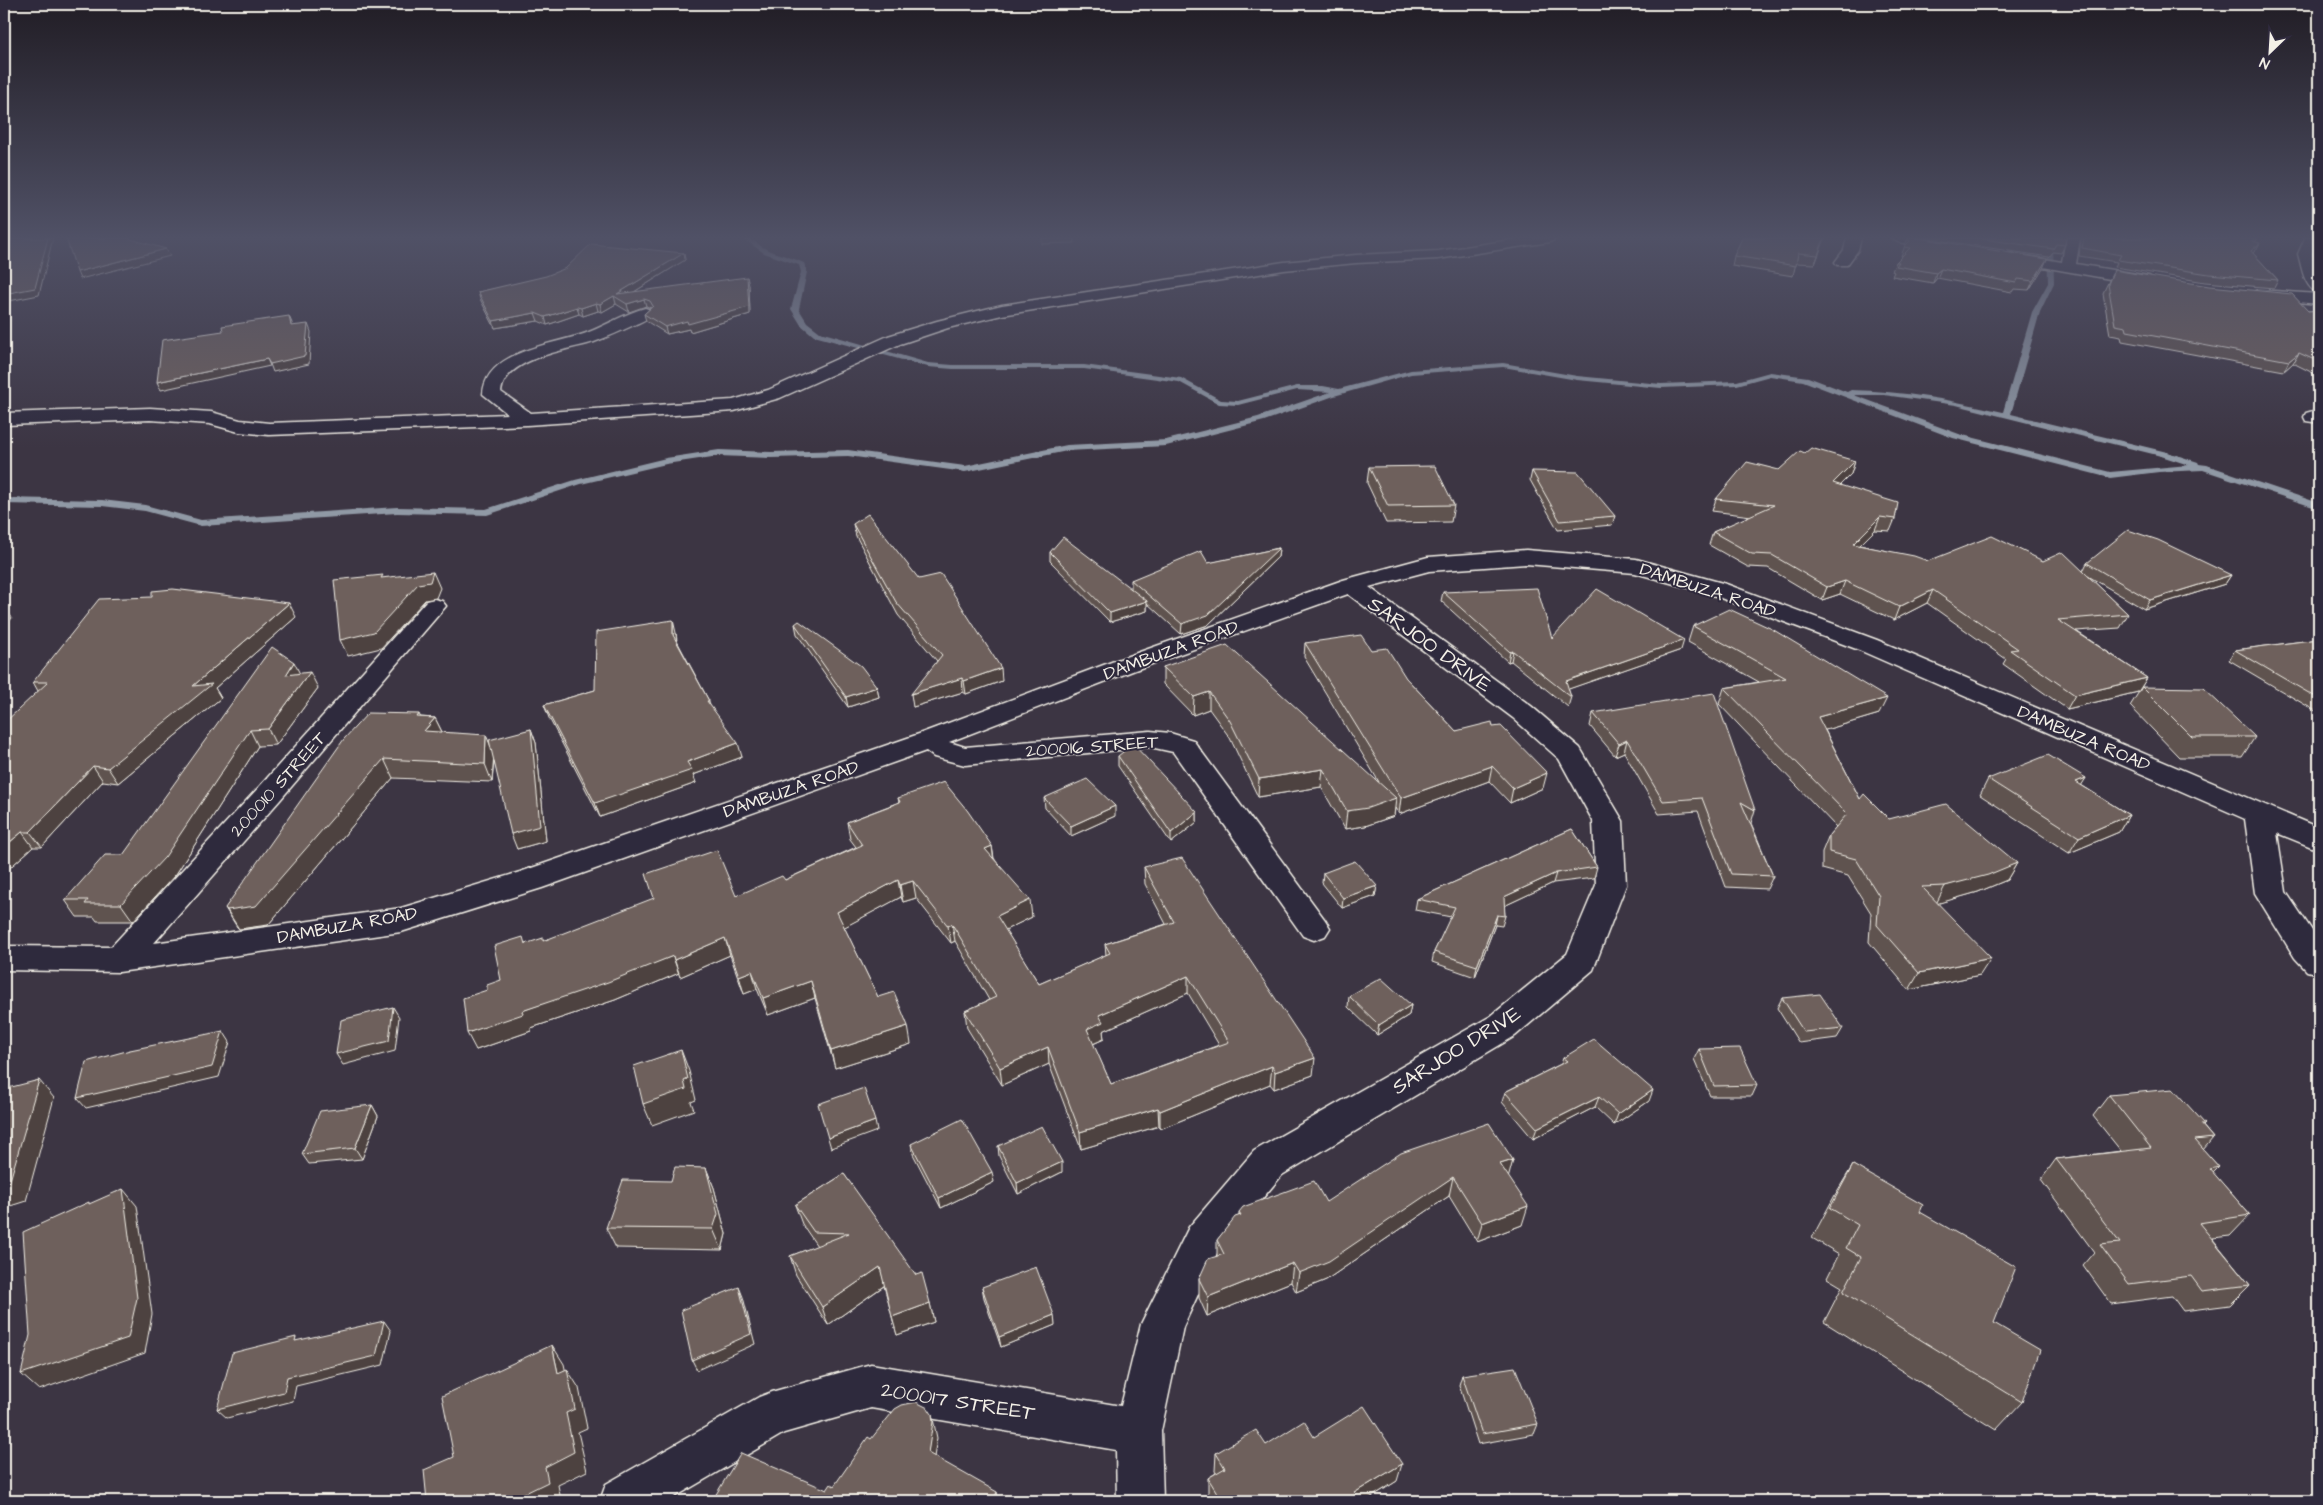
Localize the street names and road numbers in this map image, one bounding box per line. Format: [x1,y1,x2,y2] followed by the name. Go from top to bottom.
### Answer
[1636,557,1780,624] street label: DAMBUZA ROAD
[1362,589,1498,700] street label: SARJOO DRIVE
[1100,614,1242,686] street label: DAMBUZA ROAD
[2014,699,2154,778] street label: DAMBUZA ROAD
[224,726,333,842] street label: 200010 STREET
[1025,729,1160,764] street label: 200016 STREET
[720,754,863,824] street label: DAMBUZA ROAD
[275,901,419,950] street label: DAMBUZA ROAD
[1386,999,1527,1102] street label: SARJOO DRIVE
[879,1375,1038,1428] street label: 200017 STREET

